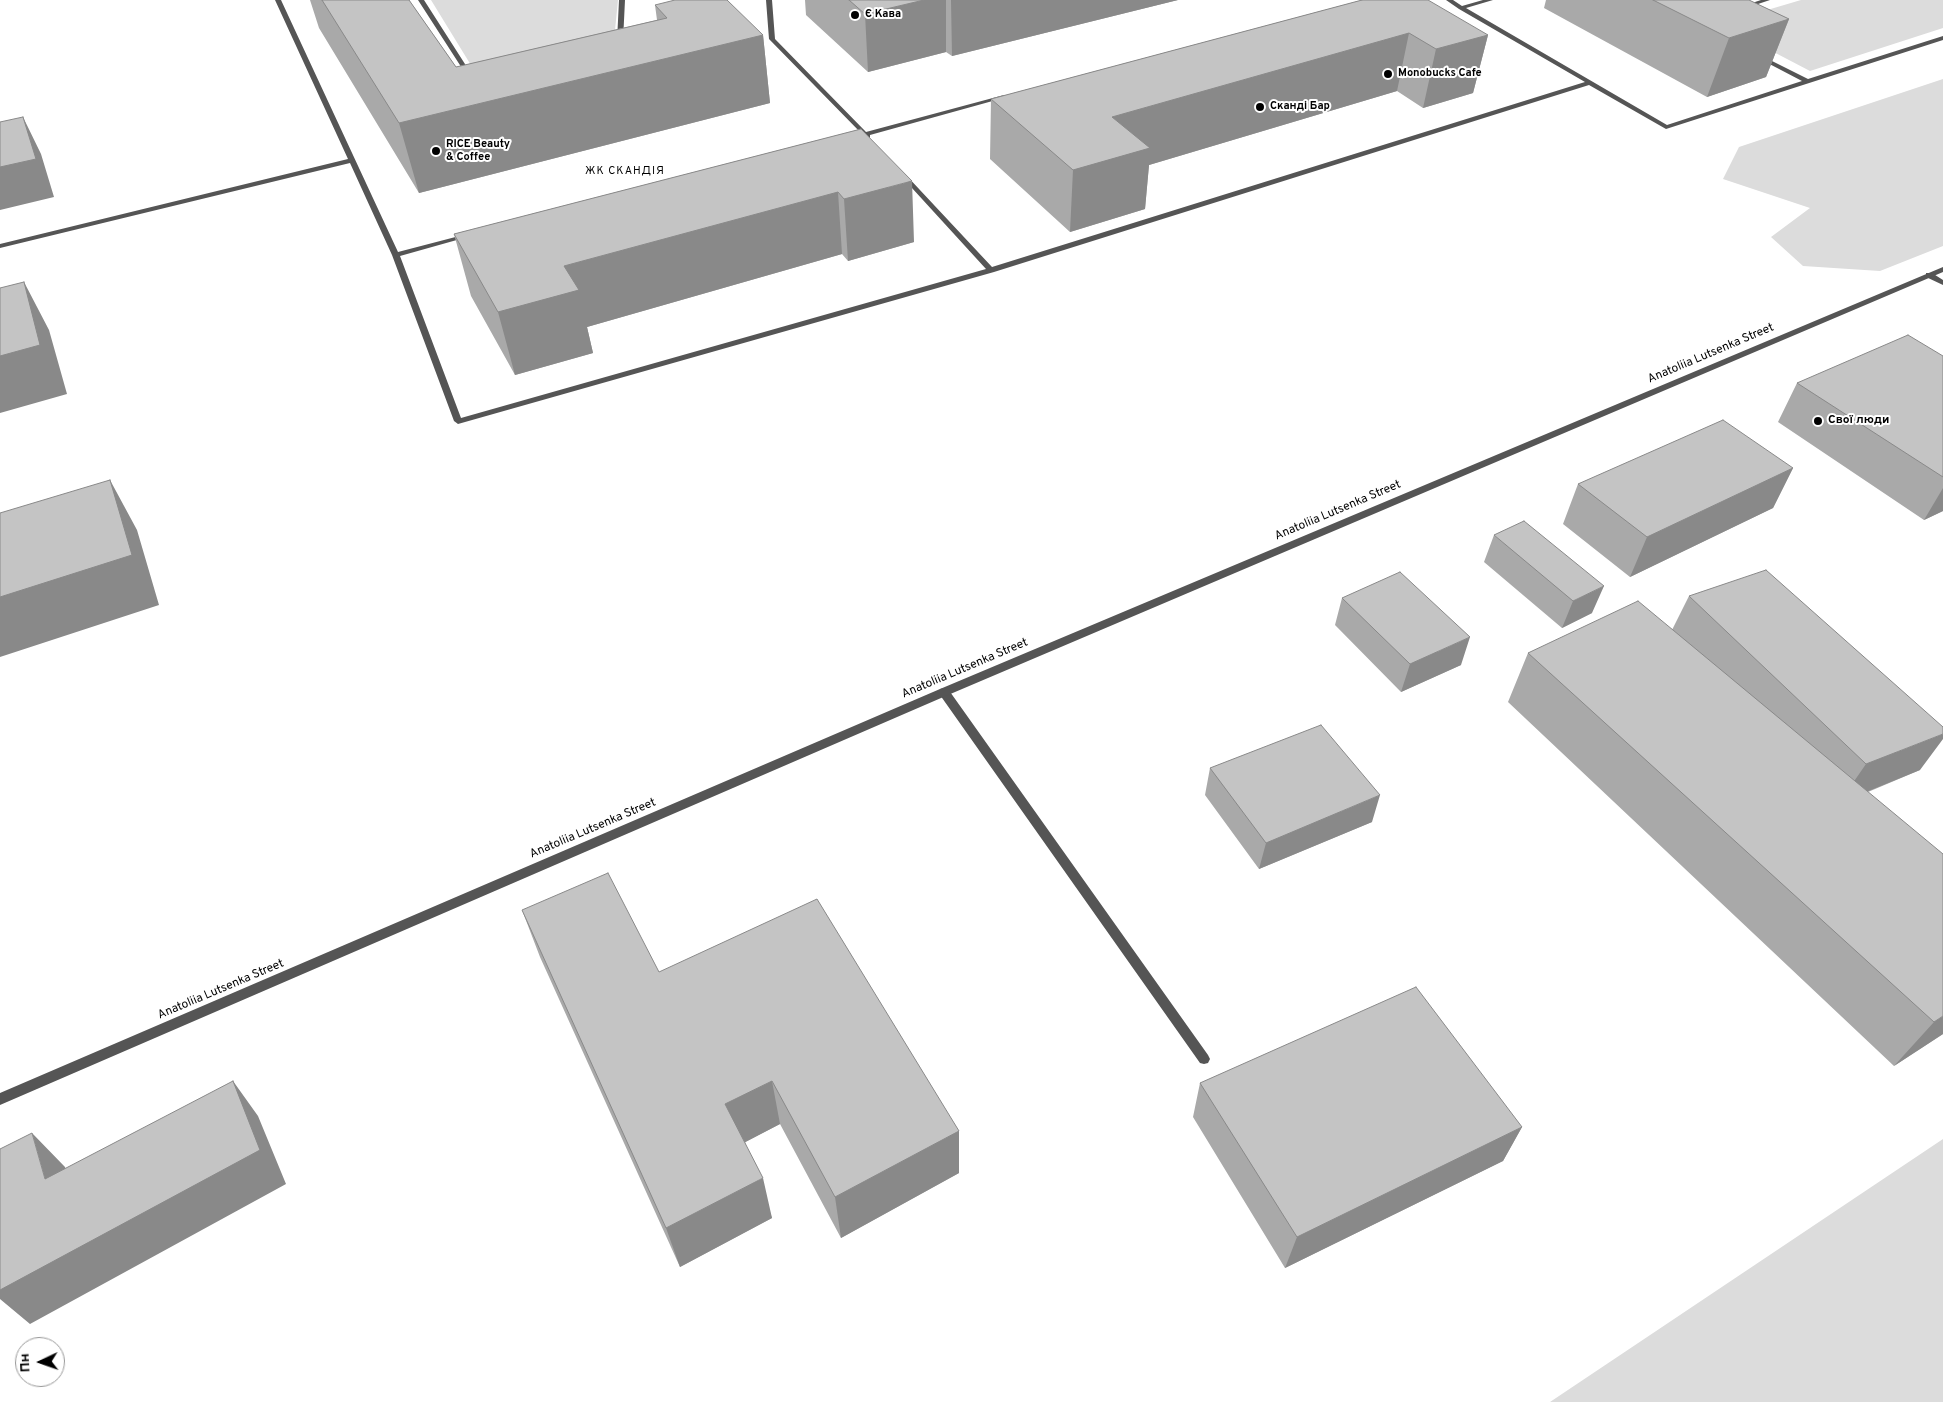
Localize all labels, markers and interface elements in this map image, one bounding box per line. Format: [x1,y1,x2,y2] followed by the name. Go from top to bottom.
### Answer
[865,8,901,22] place label: Є Кава
[849,9,861,21] marker: Є Кава
[1398,67,1482,81] place label: Monobucks Cafe
[1382,68,1394,80] marker: Monobucks Cafe
[1270,100,1330,114] place label: Сканді Бар
[1254,101,1266,113] marker: Сканді Бар
[446,138,510,164] place label: RICE Beauty & Coffee
[430,145,442,157] marker: RICE Beauty & Coffee
[584,165,666,179] district label: ЖК СКАНДІЯ
[1646,321,1776,387] street label: Anatoliia Lutsenka Street
[1828,414,1889,428] place label: Свої люди
[1812,415,1824,427] marker: Свої люди
[1273,478,1403,544] street label: Anatoliia Lutsenka Street
[900,636,1030,702] street label: Anatoliia Lutsenka Street
[528,796,658,862] street label: Anatoliia Lutsenka Street
[156,957,286,1023] street label: Anatoliia Lutsenka Street
[15,1337,65,1387] north arrow
[17,1353,35,1373] text: Пн

